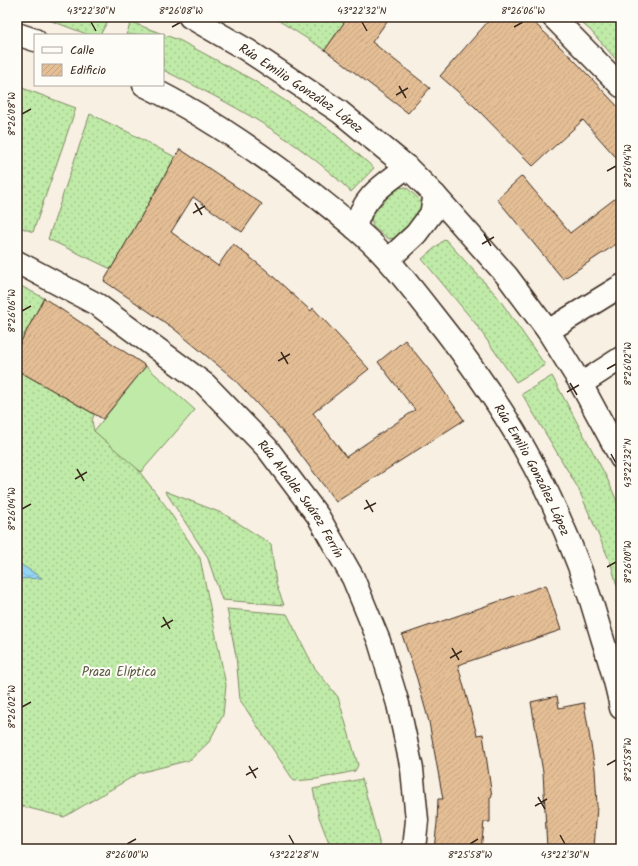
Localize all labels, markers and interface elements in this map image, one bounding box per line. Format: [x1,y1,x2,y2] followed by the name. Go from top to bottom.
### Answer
[67,3,115,19] text: 43°22'30"N
[159,3,203,19] text: 8°26'08"W
[337,3,387,19] text: 43°22'32"N
[501,3,545,19] text: 8°26'06"W
[34,34,164,86] legend
[235,38,367,139] street label: Rúa Emilio González López
[70,41,95,60] text: Calle
[70,61,106,80] text: Edificio
[4,92,20,136] text: 8°26'08"W
[620,144,636,188] text: 8°26'04"W
[4,289,20,333] text: 8°26'06"W
[620,342,636,386] text: 8°26'02"W
[488,400,575,540] street label: Rúa Emilio González López
[252,435,349,562] street label: Rúa Alcalde Suárez Ferrín
[620,438,636,488] text: 43°22'32"N
[4,487,20,531] text: 8°26'04"W
[620,540,636,584] text: 8°26'00"W
[82,662,156,683] park label: Praza Elíptica
[4,685,20,729] text: 8°26'02"W
[620,738,636,782] text: 8°25'58"W
[105,847,149,863] text: 8°26'00"W
[269,847,319,863] text: 43°22'28"N
[448,847,492,863] text: 8°25'58"W
[541,847,589,863] text: 43°22'30"N

